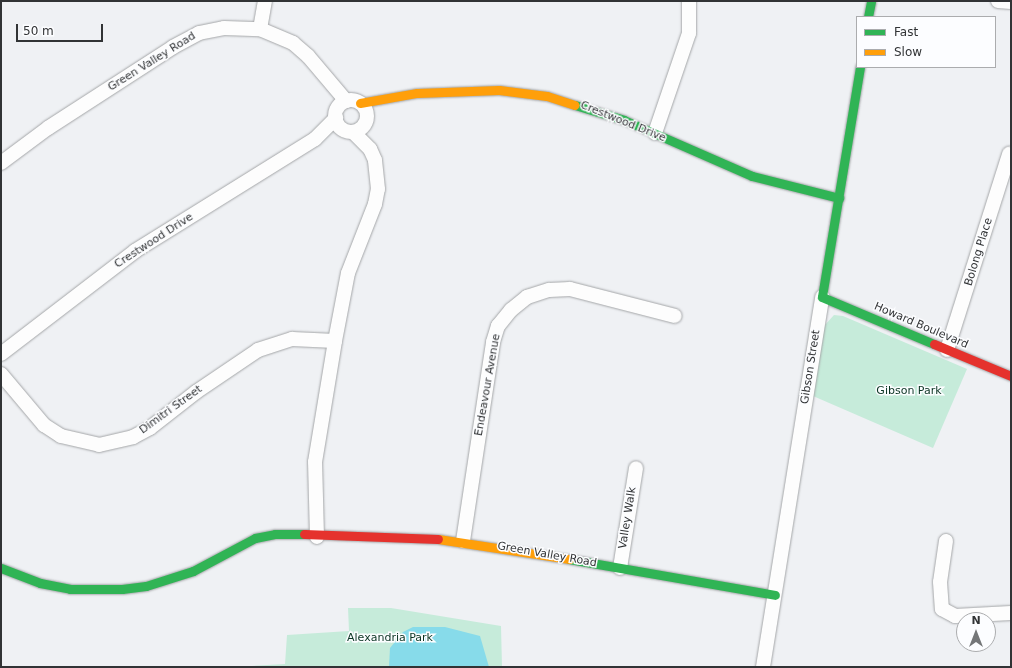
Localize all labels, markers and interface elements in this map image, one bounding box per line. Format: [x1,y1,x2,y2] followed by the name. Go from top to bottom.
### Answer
[18,16,105,42] scale bar
[856,16,996,68] legend
[23,24,54,38] text: 50 m
[894,25,918,39] text: Fast
[106,30,198,94] street label: Green Valley Road
[894,45,922,59] text: Slow
[578,99,668,145] street label: Crestwood Drive
[112,211,196,271] street label: Crestwood Drive
[962,216,996,288] street label: Bolong Place
[872,300,970,352] street label: Howard Boulevard
[799,329,823,405] street label: Gibson Street
[473,333,503,437] street label: Endeavour Avenue
[137,383,205,437] street label: Dimitri Street
[876,384,942,398] park label: Gibson Park
[617,486,639,550] street label: Valley Walk
[496,540,598,570] street label: Green Valley Road
[956,612,996,652] north arrow
[971,614,981,627] text: N
[347,631,433,645] park label: Alexandria Park

